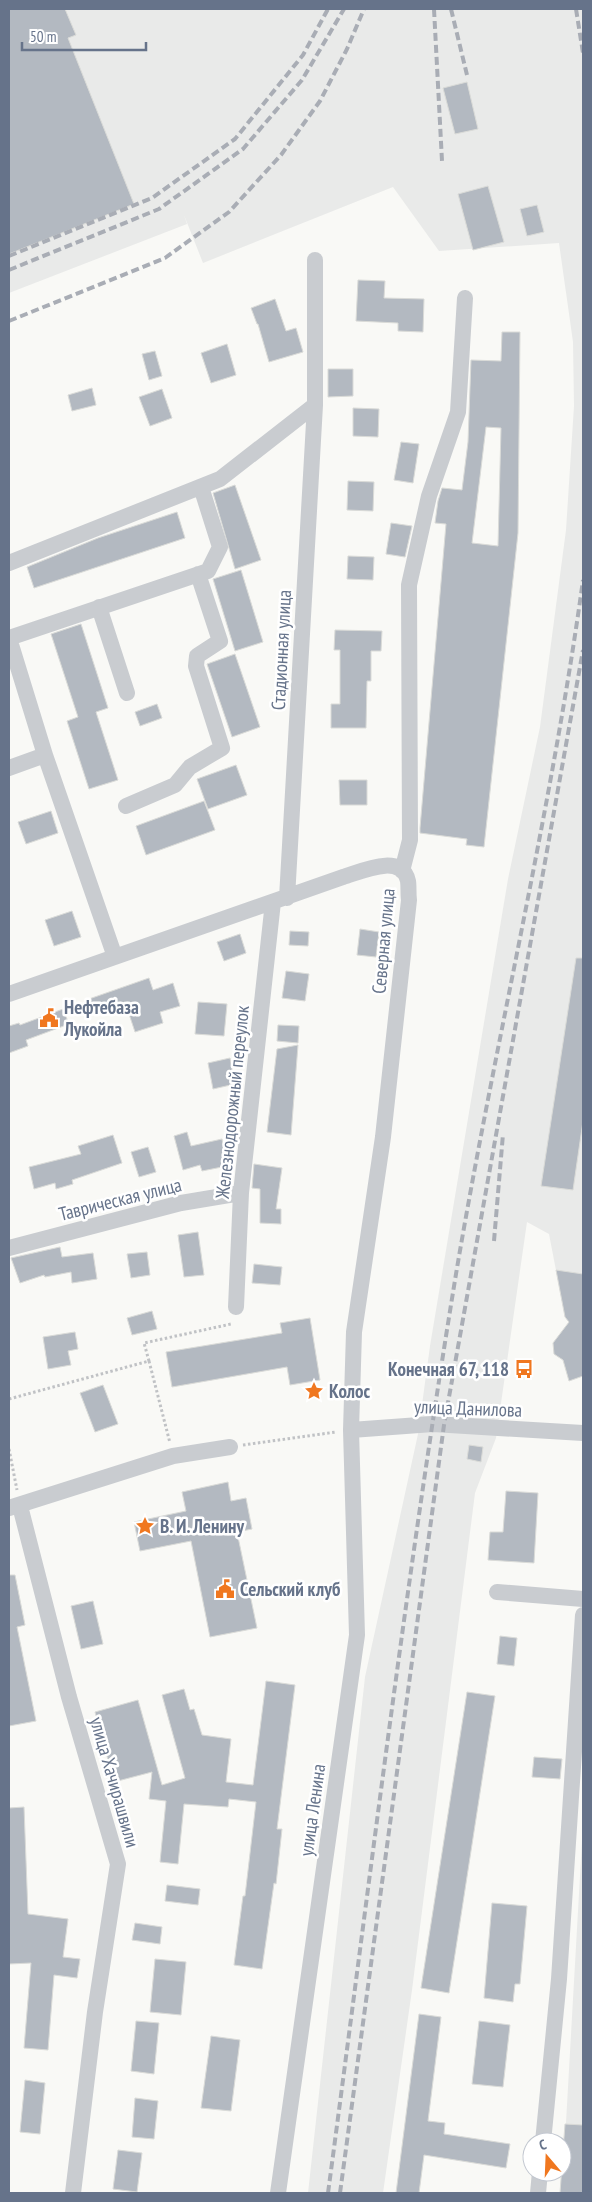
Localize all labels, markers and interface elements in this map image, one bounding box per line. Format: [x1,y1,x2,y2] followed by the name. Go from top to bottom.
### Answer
[22,20,146,52] scale bar
[30,27,56,46] text: 50 m
[266,589,296,711] street label: Стадионная улица
[366,887,400,995] street label: Северная улица
[63,995,139,1041] place label: Нефтебаза Лукойла
[210,1004,254,1201] street label: Железнодорожный переулок
[38,1007,60,1029] public building icon: Нефтебаза Лукойла
[56,1172,184,1226] street label: Таврическая улица
[388,1357,509,1381] place label: Конечная 67, 118
[513,1358,535,1380] bus stop icon: Конечная 67, 118
[329,1379,371,1403] place label: Колос
[303,1380,325,1402] place icon: Колос
[413,1394,523,1422] street label: улица Данилова
[160,1514,244,1538] place label: В. И. Ленину
[134,1515,156,1537] place icon: В. И. Ленину
[240,1577,340,1601] place label: Сельский клуб
[214,1578,236,1600] public building icon: Сельский клуб
[85,1714,145,1850] street label: улица Хачирашвили
[294,1762,330,1858] street label: улица Ленина
[522,2132,572,2182] north arrow
[537,2135,549,2154] text: С

